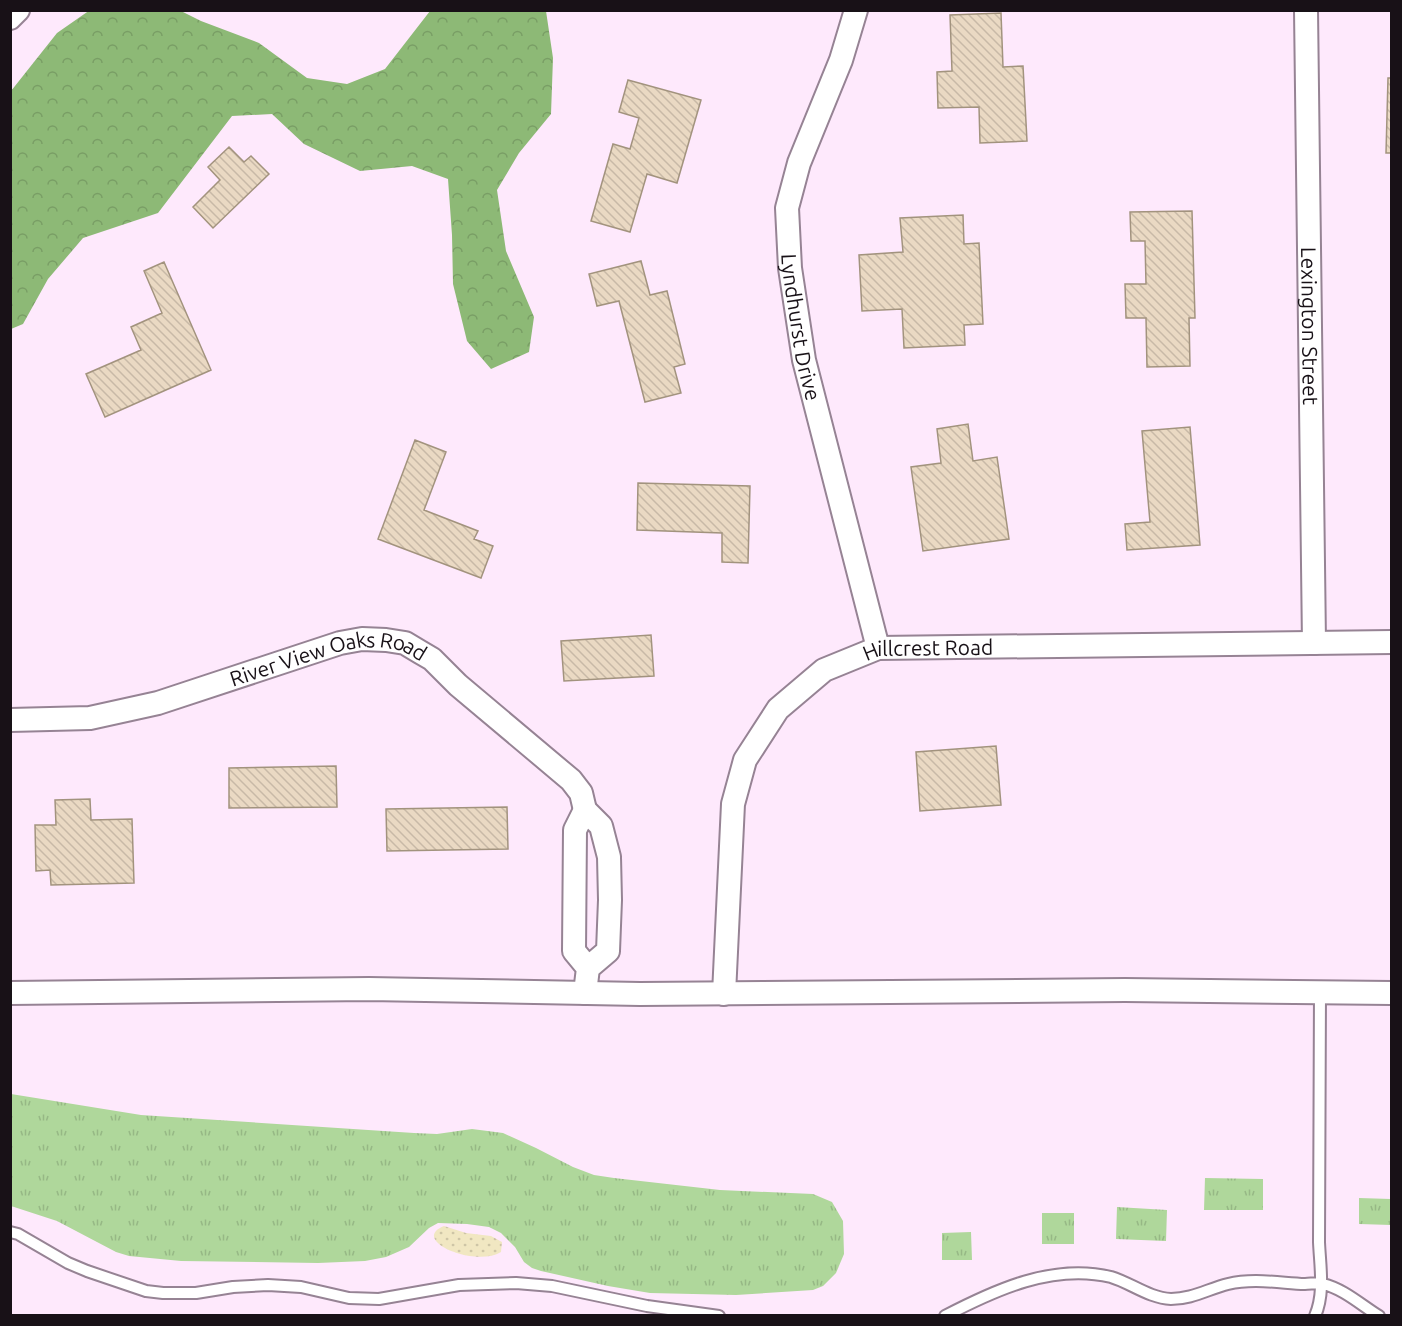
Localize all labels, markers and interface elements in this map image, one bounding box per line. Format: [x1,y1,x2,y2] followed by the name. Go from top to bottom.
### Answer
[1297,247,1323,405] street label: Lexington Street
[777,253,826,403] street label: Lyndhurst Drive
[226,626,431,691] street label: River View Oaks Road
[859,635,993,665] street label: Hillcrest Road

